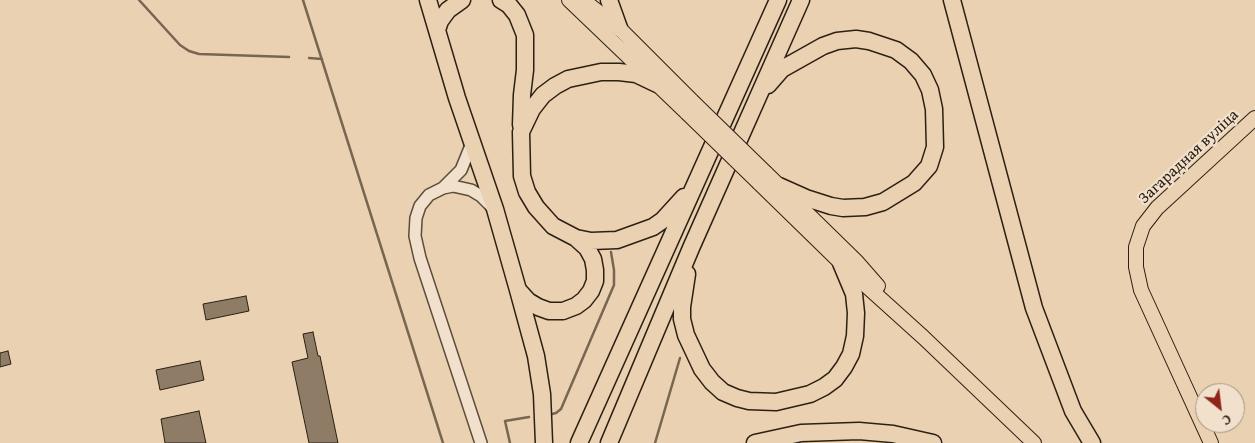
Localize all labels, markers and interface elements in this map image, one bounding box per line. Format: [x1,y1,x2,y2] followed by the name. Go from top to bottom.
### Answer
[1135,106,1243,208] street label: Загарадная вуліца
[1195,383,1245,433] north arrow
[1218,410,1235,431] text: С

